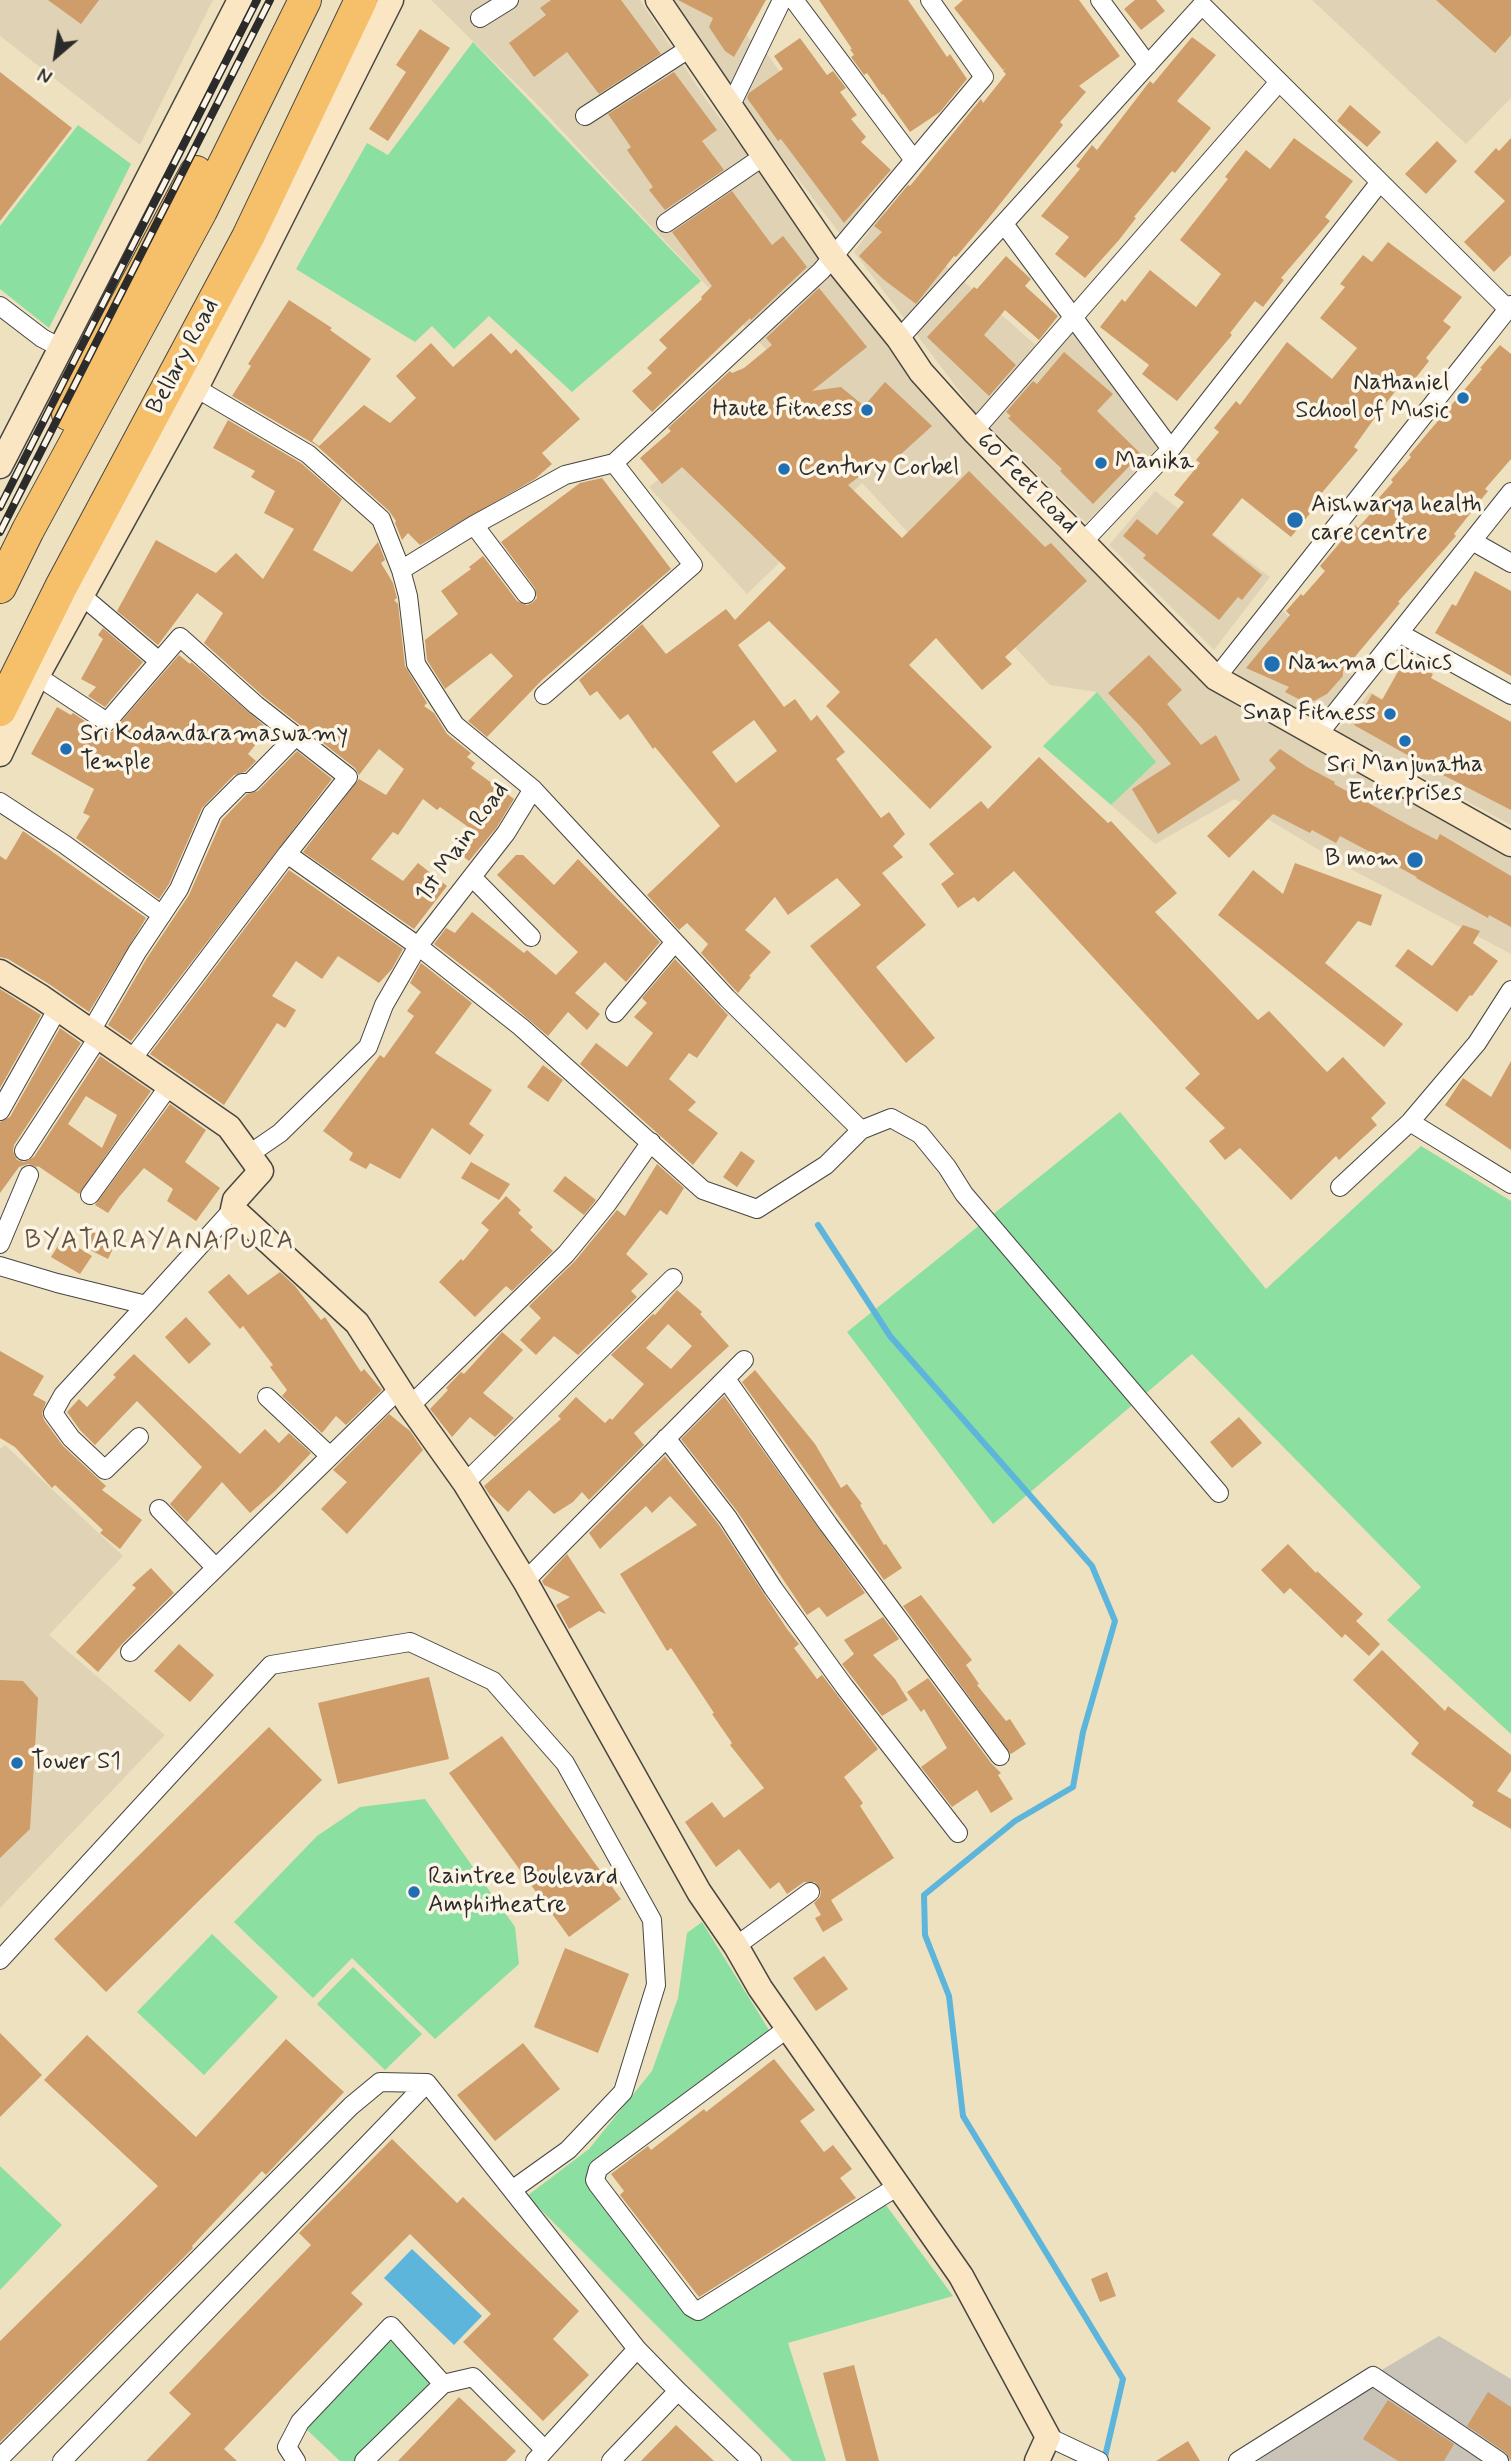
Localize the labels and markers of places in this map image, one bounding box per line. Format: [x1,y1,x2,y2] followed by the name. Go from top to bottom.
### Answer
[1295,370,1449,426] place label: Nathaniel School of Music
[1455,390,1471,406] marker: Nathaniel School of Music
[713,396,853,424] place label: Haute Fitness
[859,402,875,418] marker: Haute Fitness
[1115,449,1194,477] place label: Manika
[798,455,959,483] place label: Century Corbel
[1093,455,1109,471] marker: Manika
[776,461,792,477] marker: Century Corbel
[1311,492,1482,548] place label: Aishwarya health care centre
[1285,510,1305,530] marker: Aishwarya health care centre
[1288,650,1452,678] place label: Namma Clinics
[1262,654,1282,674] marker: Namma Clinics
[1243,700,1376,728] place label: Snap Fitness
[1382,706,1398,722] marker: Snap Fitness
[80,721,348,777] place label: Sri Kodandaramaswamy Temple
[1397,733,1413,749] marker: Sri Manjunatha Enterprises
[58,741,74,757] marker: Sri Kodandaramaswamy Temple
[1327,752,1483,808] place label: Sri Manjunatha Enterprises
[1325,846,1399,874] place label: B mom
[1405,850,1425,870] marker: B mom
[31,1749,121,1777] place label: Tower S1
[9,1755,25,1771] marker: Tower S1
[428,1864,618,1920] place label: Raintree Boulevard Amphitheatre
[406,1884,422,1900] marker: Raintree Boulevard Amphitheatre

